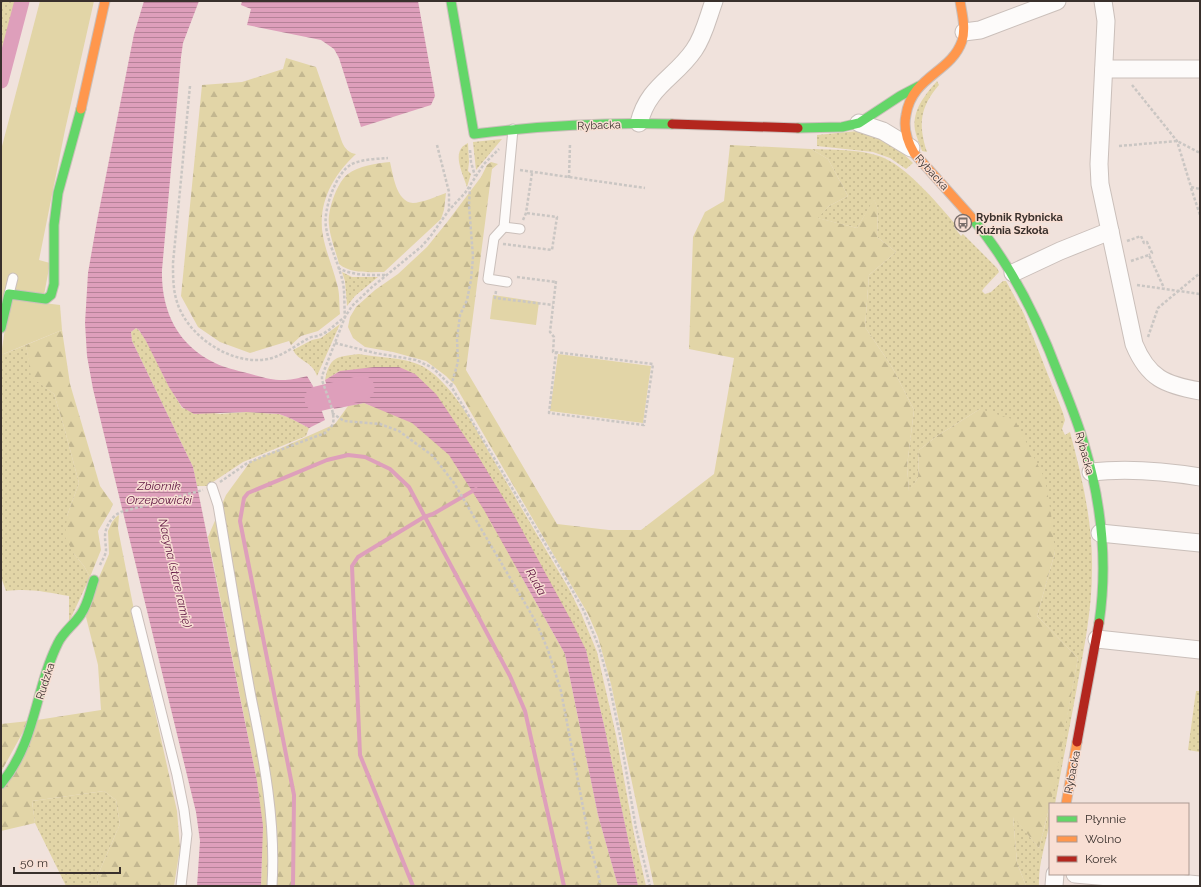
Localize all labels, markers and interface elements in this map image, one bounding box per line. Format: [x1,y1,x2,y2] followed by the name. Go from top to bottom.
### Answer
[577,118,621,133] street label: Rybacka
[912,152,951,193] street label: Rybacka
[976,211,1063,237] place label: Rybnik Rybnicka Kuźnia Szkoła
[953,213,973,233] bus stop icon: Rybnik Rybnicka Kuźnia Szkoła
[1073,430,1096,476] street label: Rybacka
[126,479,192,507] water label: Zbiornik Orzepowicki
[156,517,194,629] water label: Nacyna (stare ramię)
[523,566,549,598] water label: Ruda
[33,661,57,701] street label: Rudzka
[1062,749,1083,795] street label: Rybacka
[1049,803,1189,875] legend
[1085,812,1126,826] text: Płynnie
[1085,832,1121,846] text: Wolno
[14,849,120,875] scale bar
[1085,852,1118,866] text: Korek
[20,856,48,870] text: 50 m

